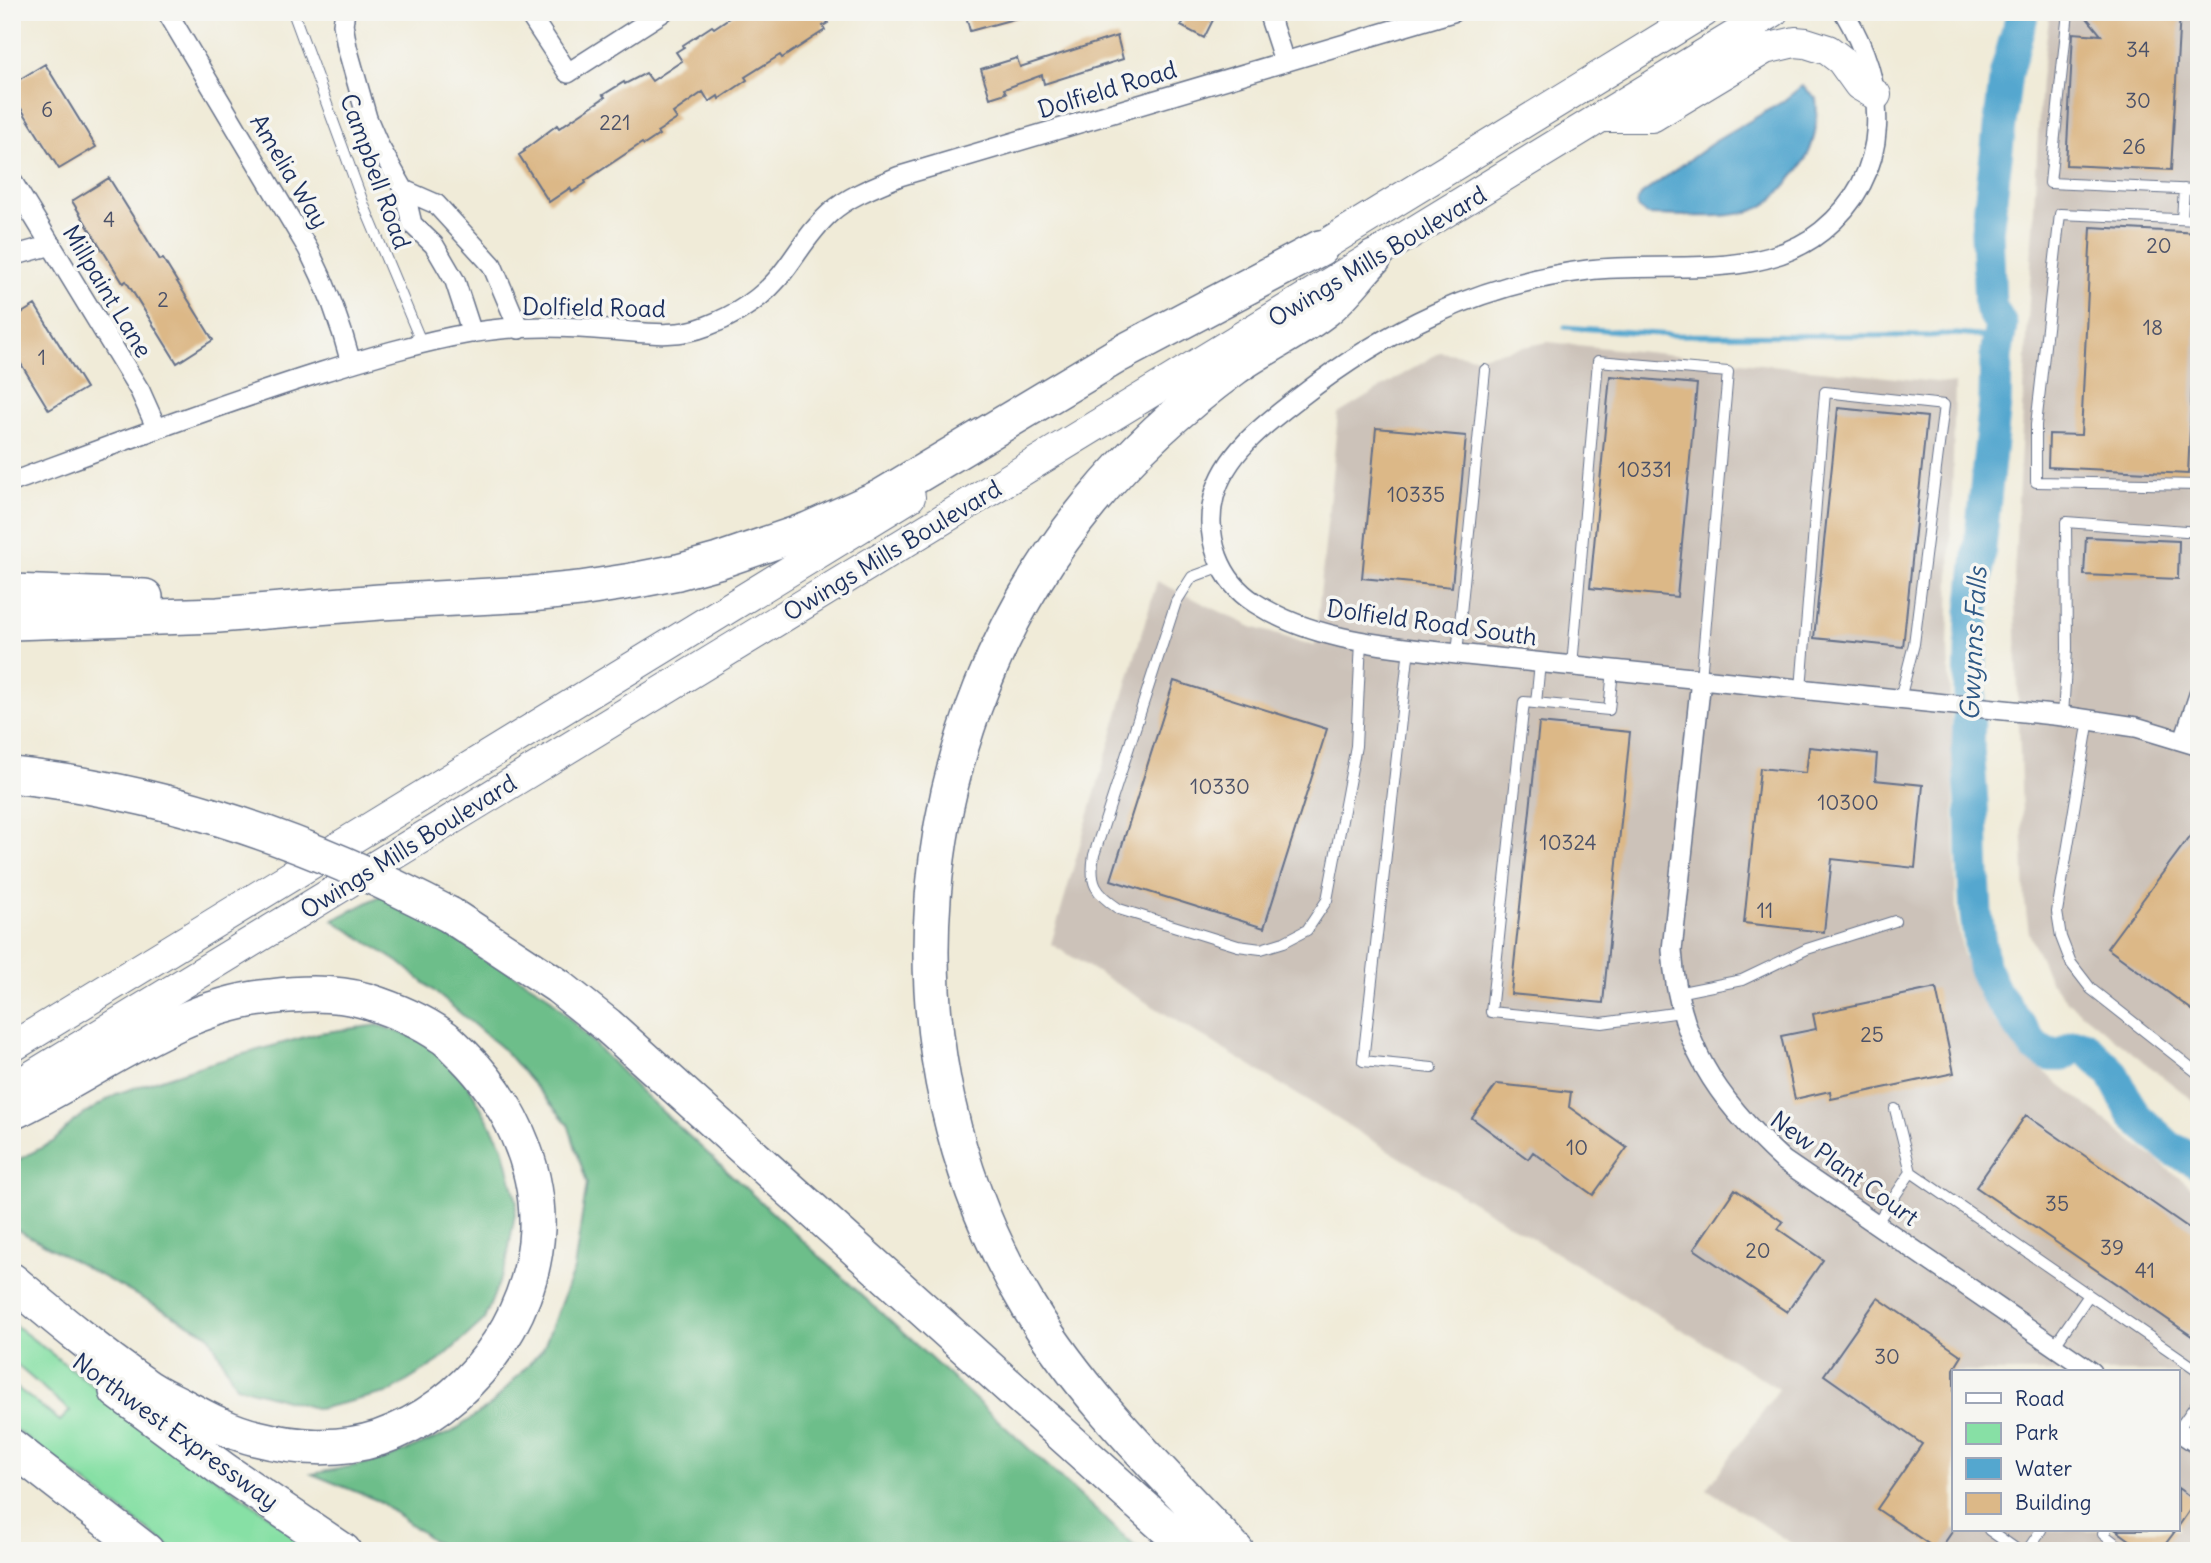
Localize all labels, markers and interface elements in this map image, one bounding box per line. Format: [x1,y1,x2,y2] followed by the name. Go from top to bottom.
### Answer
[2126,36,2150,63] house number: 34
[1034,54,1180,124] street label: Dolfield Road
[2125,87,2151,114] house number: 30
[334,89,418,253] street label: Campbell Road
[41,96,53,123] house number: 6
[244,108,336,234] street label: Amelia Way
[599,109,631,136] house number: 221
[2122,133,2146,160] house number: 26
[1262,179,1492,333] street label: Owings Mills Boulevard
[103,206,115,233] house number: 4
[57,219,159,363] street label: Millpaint Lane
[2146,232,2172,259] house number: 20
[157,286,169,313] house number: 2
[522,291,666,323] street label: Dolfield Road
[2143,314,2163,341] house number: 18
[38,344,46,371] house number: 1
[1618,456,1672,483] house number: 10331
[777,473,1007,627] street label: Owings Mills Boulevard
[1387,481,1445,508] house number: 10335
[1952,564,1994,722] water label: Gwynns Falls
[1325,592,1539,652] street label: Dolfield Road South
[294,767,522,925] street label: Owings Mills Boulevard
[1190,773,1250,800] house number: 10330
[1817,789,1879,816] house number: 10300
[1539,829,1597,856] house number: 10324
[1757,897,1773,924] house number: 11
[1860,1021,1884,1048] house number: 25
[1765,1104,1925,1232] street label: New Plant Court
[1566,1134,1588,1161] house number: 10
[2045,1190,2069,1217] house number: 35
[2100,1234,2124,1261] house number: 39
[1745,1237,1771,1264] house number: 20
[2135,1257,2155,1284] house number: 41
[1874,1343,1900,1370] house number: 30
[67,1346,285,1516] street label: Northwest Expressway
[1952,1370,2180,1532] legend
[2015,1385,2064,1412] text: Road
[2015,1419,2058,1446] text: Park
[2015,1455,2073,1482] text: Water
[2015,1489,2091,1516] text: Building

